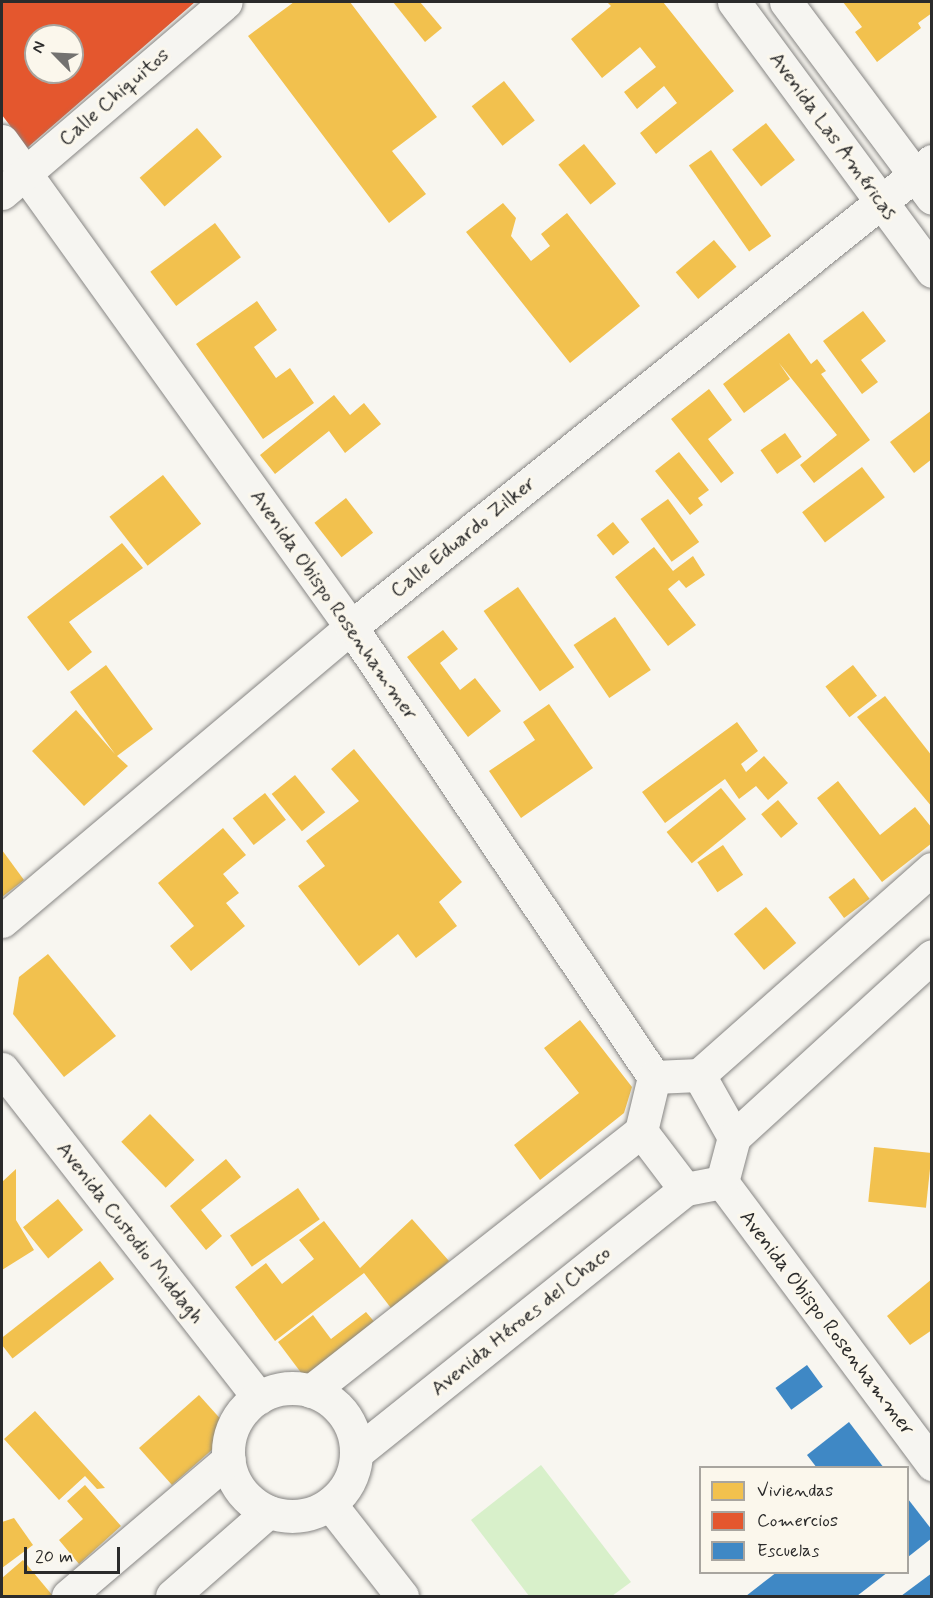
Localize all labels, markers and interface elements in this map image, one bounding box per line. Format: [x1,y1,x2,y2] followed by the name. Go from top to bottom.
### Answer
[24,24,84,84] north arrow
[27,38,51,56] text: N
[54,43,174,151] street label: Calle Chiquitos
[765,49,901,223] street label: Avenida Las Américas
[385,470,541,604] street label: Calle Eduardo Zilker
[244,484,424,726] street label: Avenida Obispo Rosenhammer
[50,1136,210,1330] street label: Avenida Custodio Middagh
[733,1204,921,1442] street label: Avenida Obispo Rosenhammer
[425,1240,617,1402] street label: Avenida Héroes del Chaco
[699,1466,909,1574] legend
[757,1479,833,1503] text: Viviendas
[757,1509,838,1533] text: Comercios
[27,1535,123,1573] scale bar
[757,1539,819,1563] text: Escuelas
[35,1545,73,1569] text: 20 m

